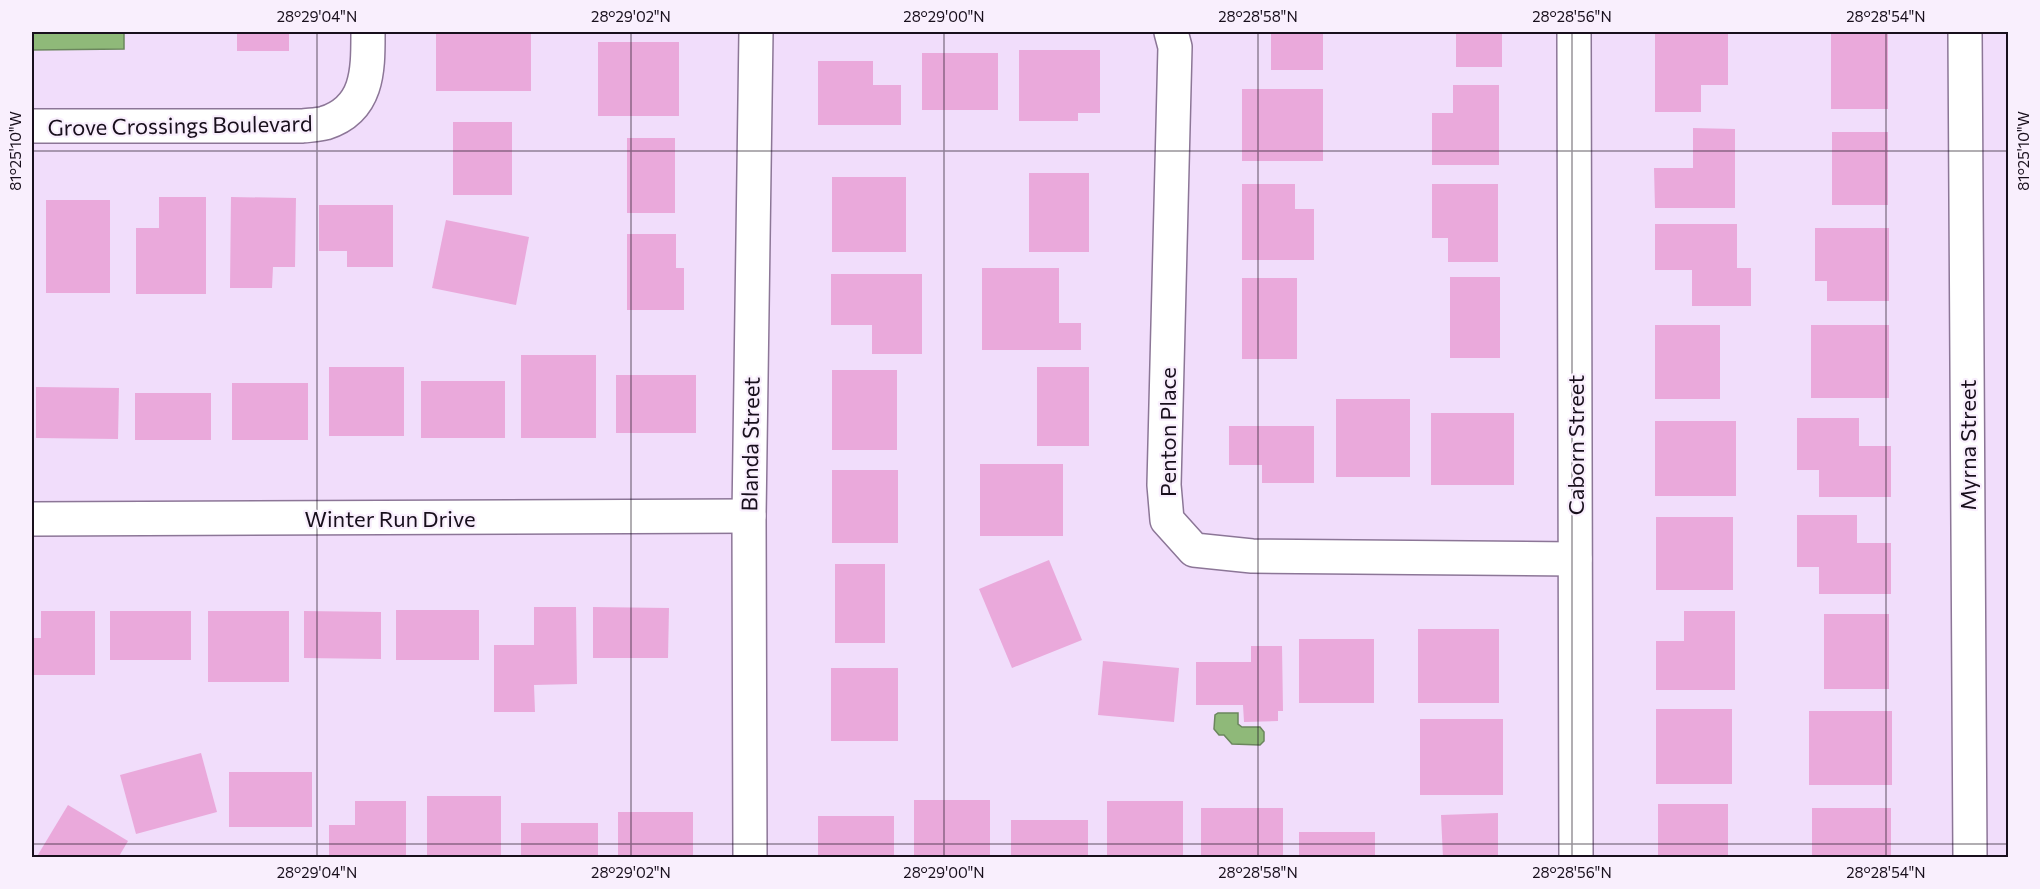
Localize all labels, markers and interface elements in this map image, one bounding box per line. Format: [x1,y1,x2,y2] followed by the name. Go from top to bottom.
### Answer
[277,7,357,25] text: 28°29'04"N
[591,7,671,25] text: 28°29'02"N
[903,7,985,25] text: 28°29'00"N
[1218,7,1298,25] text: 28°28'58"N
[1532,7,1612,25] text: 28°28'56"N
[1846,7,1926,25] text: 28°28'54"N
[47,109,313,141] street label: Grove Crossings Boulevard
[6,111,24,191] text: 81°25'10"W
[2014,111,2032,191] text: 81°25'10"W
[1154,367,1181,497] street label: Penton Place
[1562,375,1589,515] street label: Caborn Street
[735,377,765,511] street label: Blanda Street
[1954,379,1981,511] street label: Myrna Street
[304,505,476,532] street label: Winter Run Drive
[277,863,357,881] text: 28°29'04"N
[591,863,671,881] text: 28°29'02"N
[903,863,985,881] text: 28°29'00"N
[1218,863,1298,881] text: 28°28'58"N
[1532,863,1612,881] text: 28°28'56"N
[1846,863,1926,881] text: 28°28'54"N

